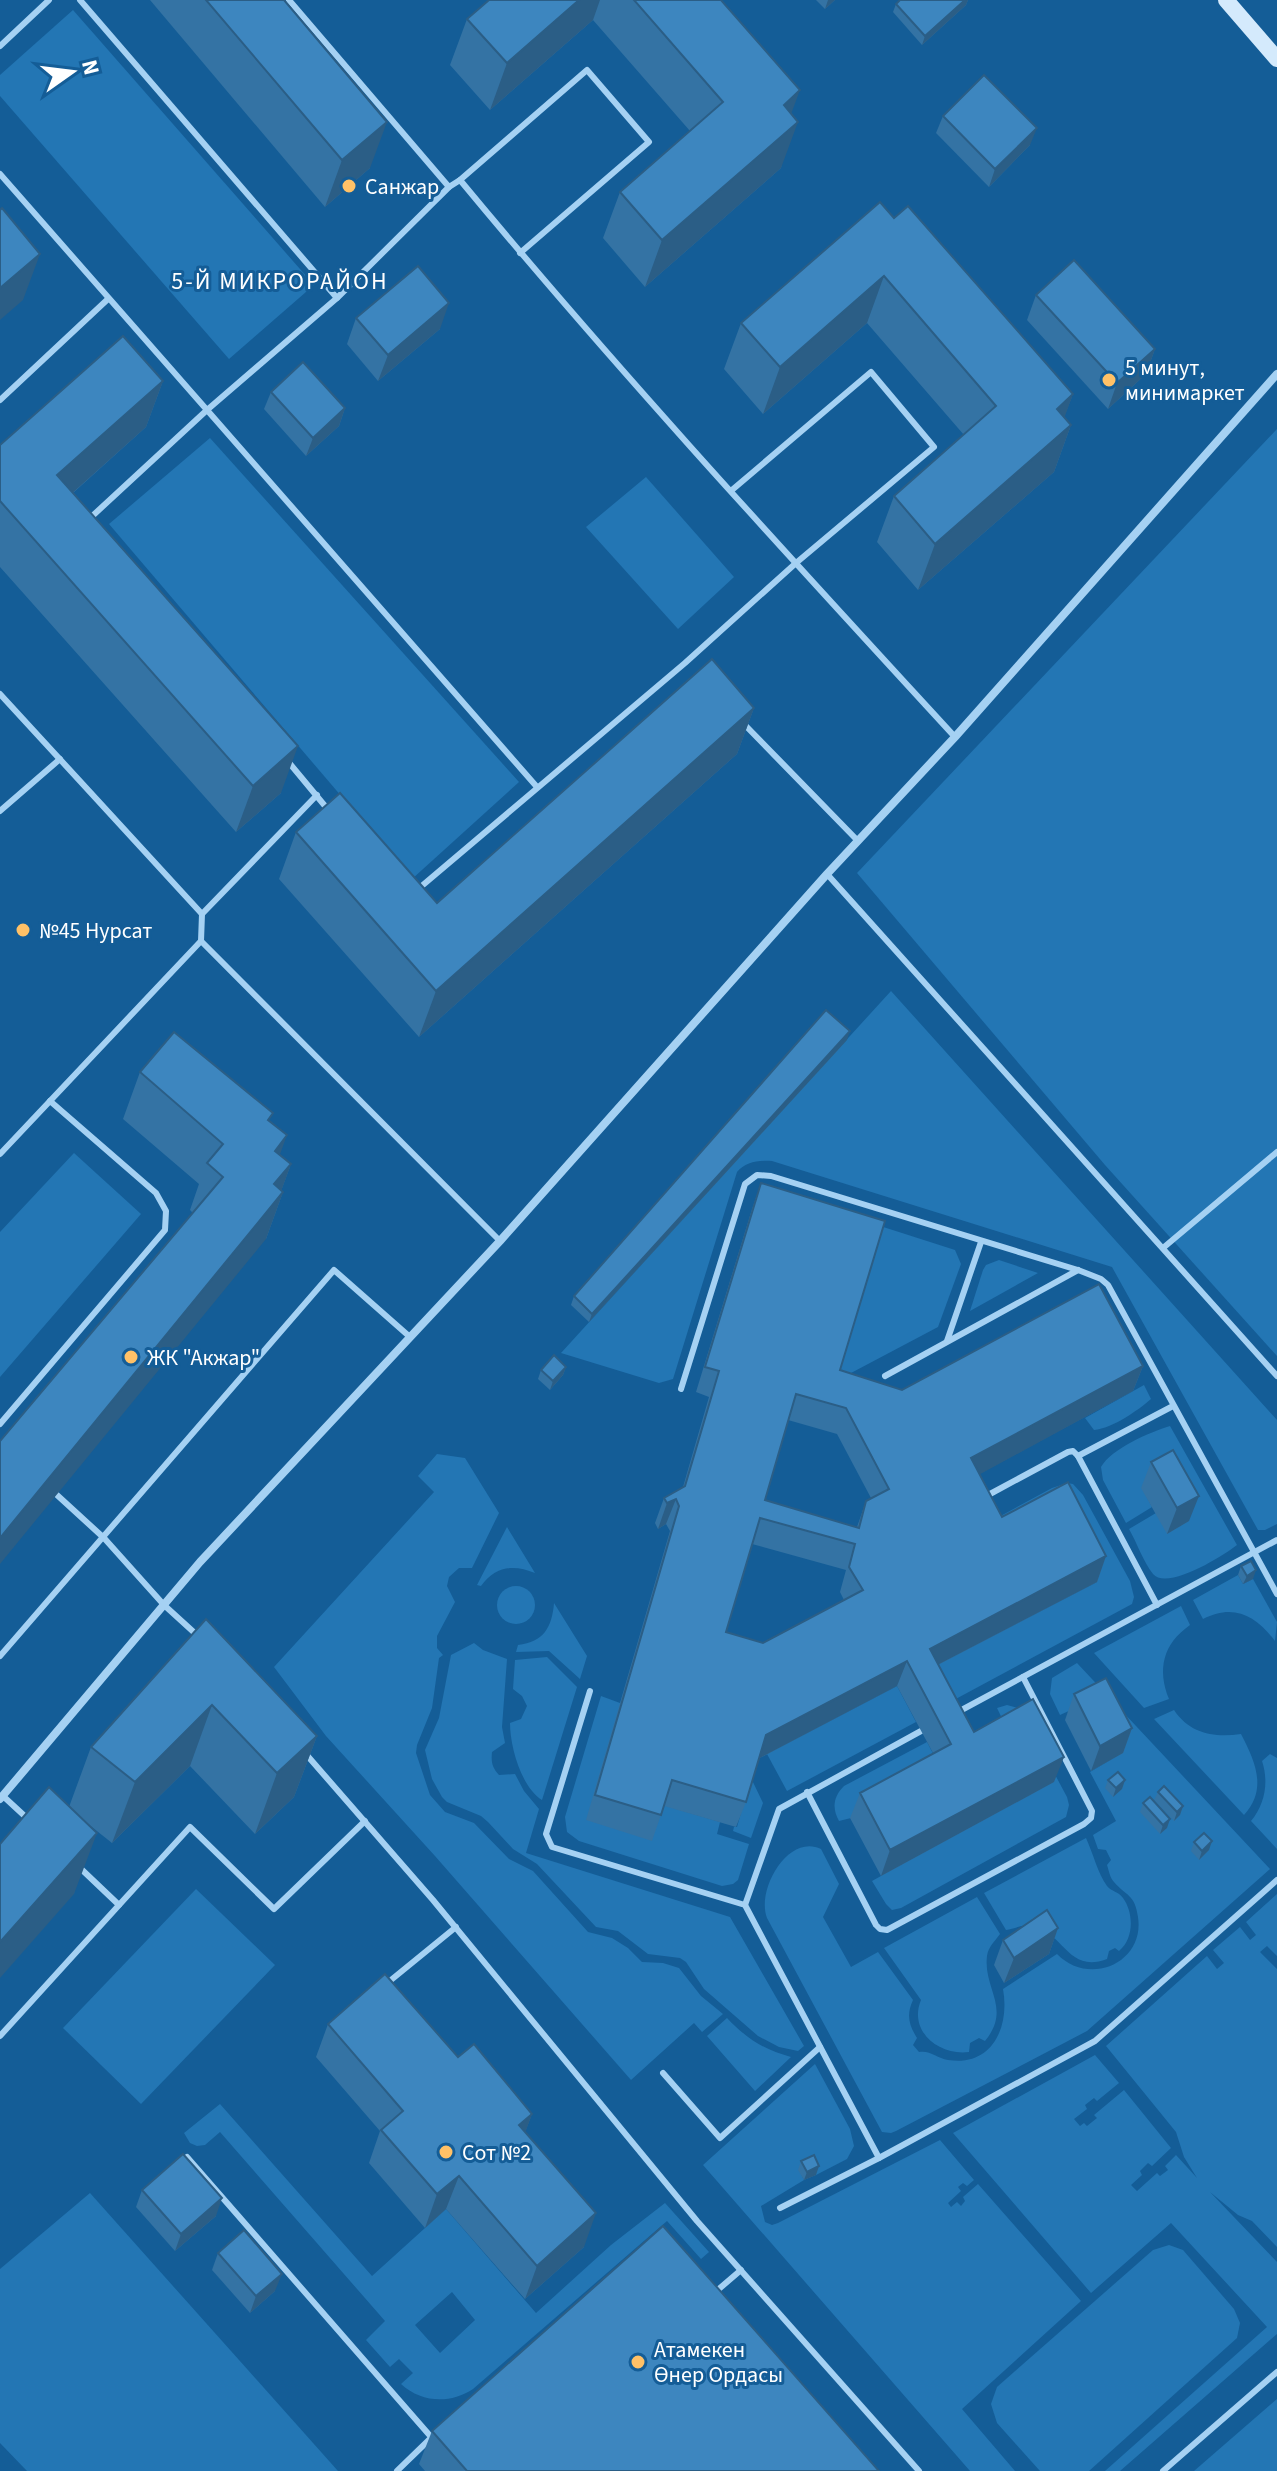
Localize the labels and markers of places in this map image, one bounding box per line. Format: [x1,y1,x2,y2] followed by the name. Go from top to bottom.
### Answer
[365,171,439,203] place label: Санжар
[340,177,358,195] marker: Санжар
[1125,352,1245,409] place label: 5 минут, минимаркет
[1100,371,1118,389] marker: 5 минут, минимаркет
[39,915,152,947] place label: №45 Нурсат
[14,921,32,939] marker: №45 Нурсат
[147,1342,260,1374] place label: ЖК "Акжар"
[122,1348,140,1366] marker: ЖК "Акжар"
[462,2137,531,2169] place label: Сот №2
[437,2143,455,2161] marker: Сот №2
[654,2334,783,2391] place label: Атамекен Өнер Ордасы
[629,2353,647,2371] marker: Атамекен Өнер Ордасы

